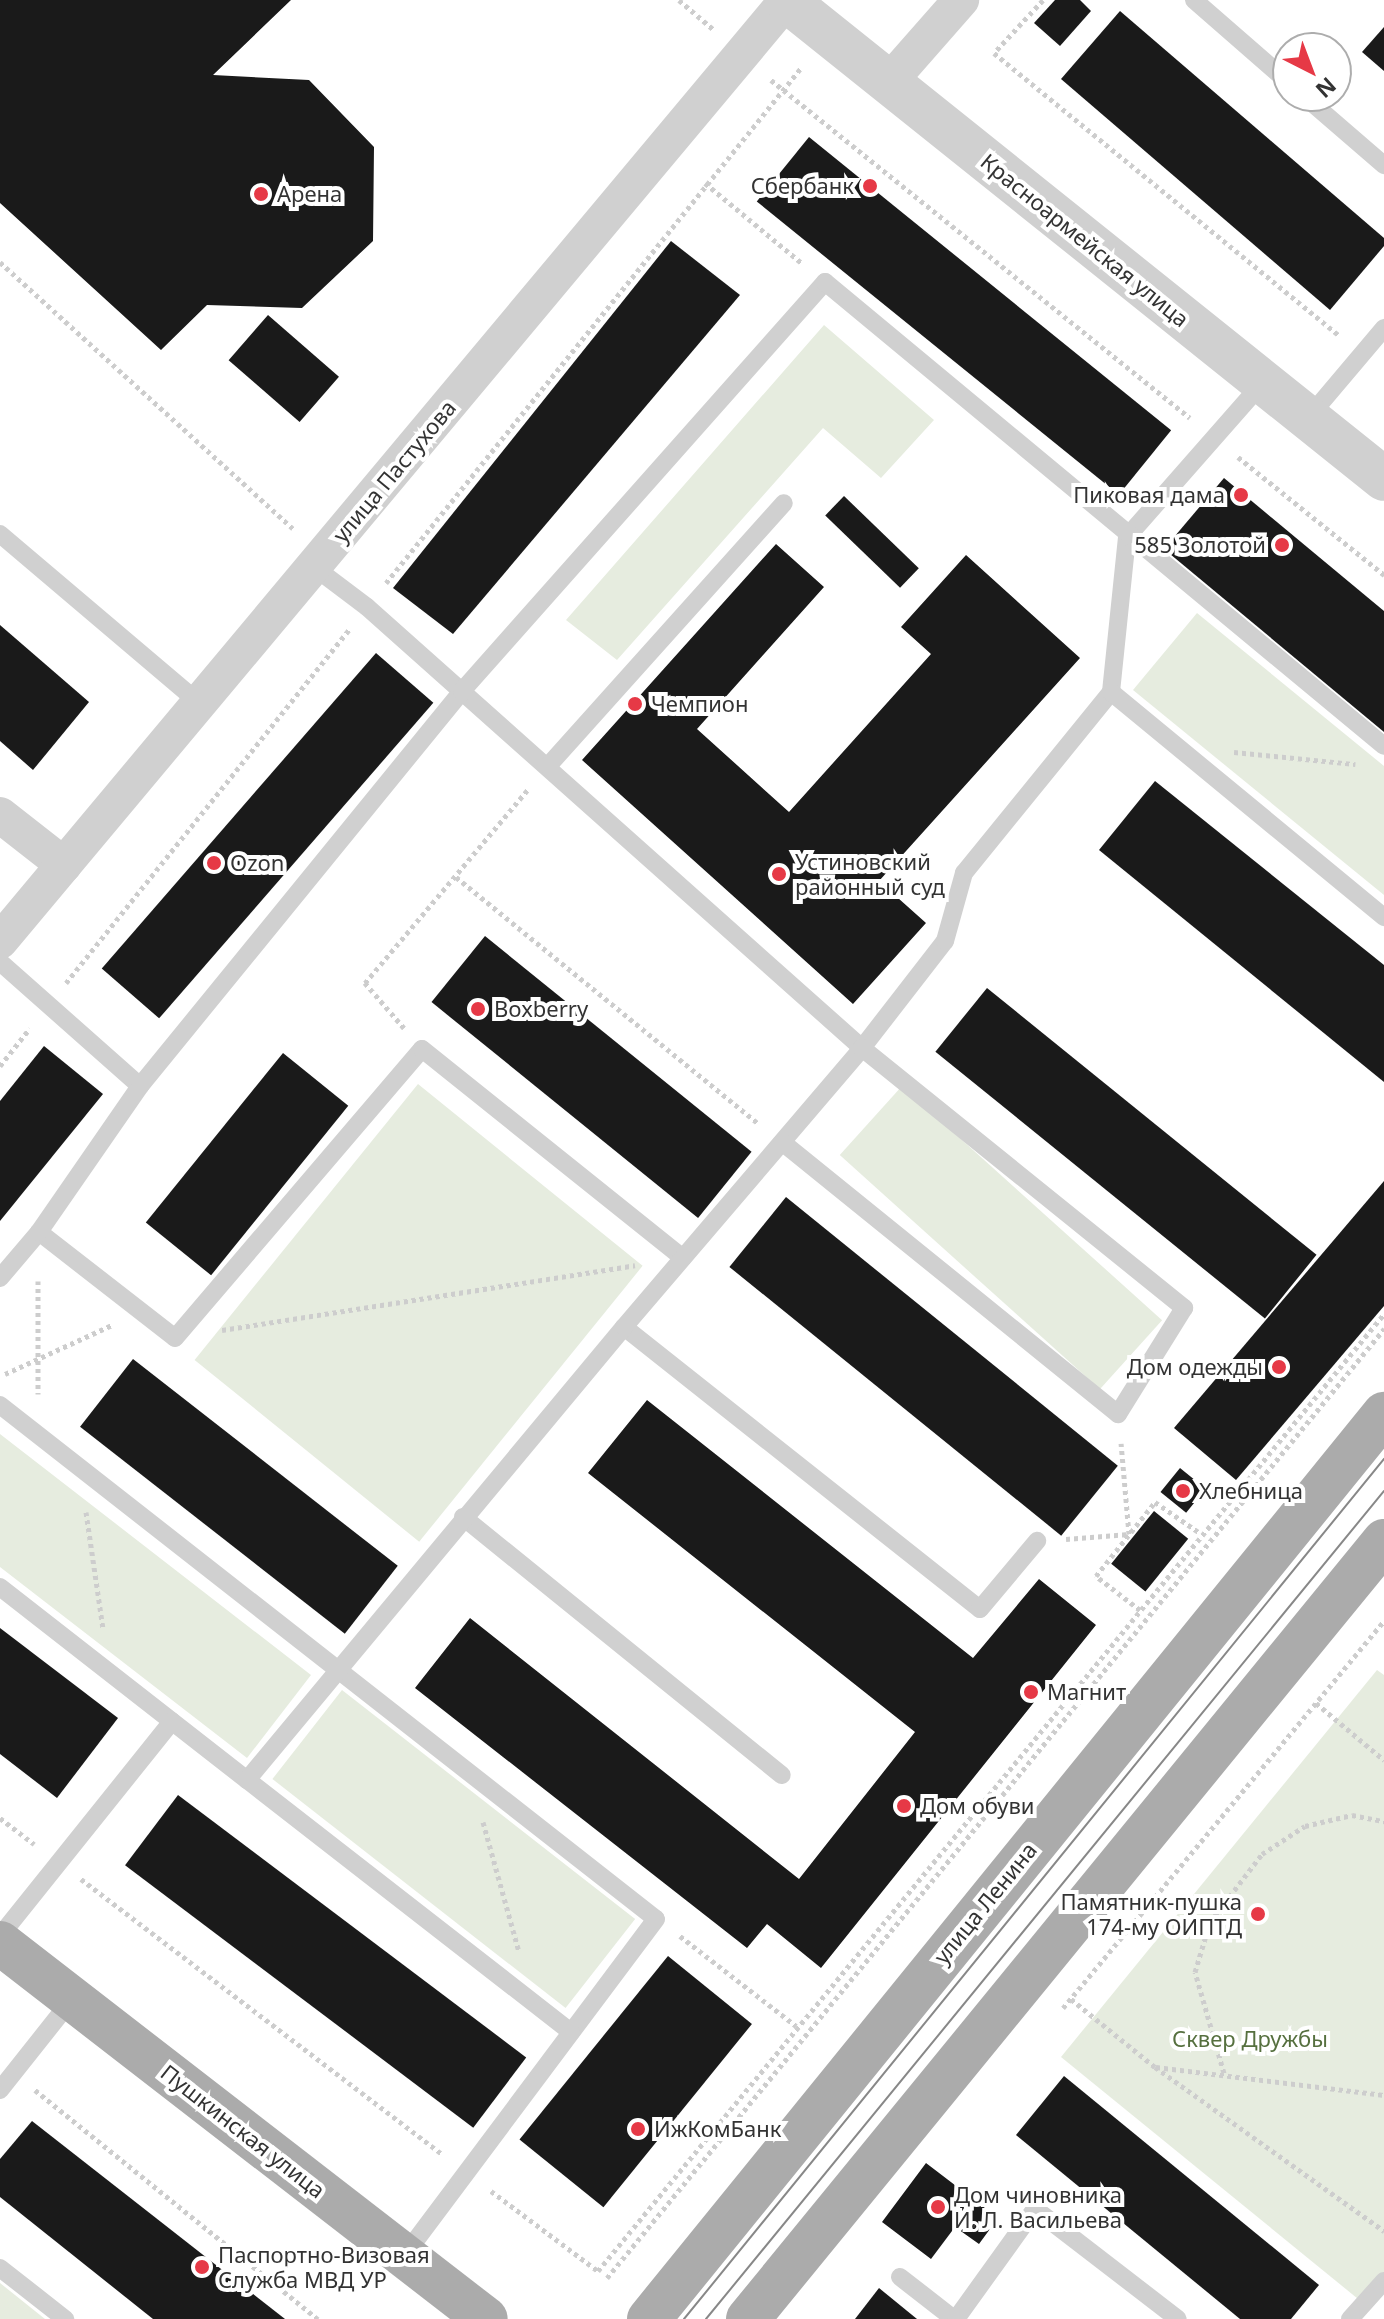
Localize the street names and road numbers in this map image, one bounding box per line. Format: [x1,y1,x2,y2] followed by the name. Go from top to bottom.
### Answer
[976,148,1194,332] street label: Красноармейская улица
[327,395,461,547] street label: улица Пастухова
[928,1837,1042,1969] street label: улица Ленина
[156,2059,330,2203] street label: Пушкинская улица

